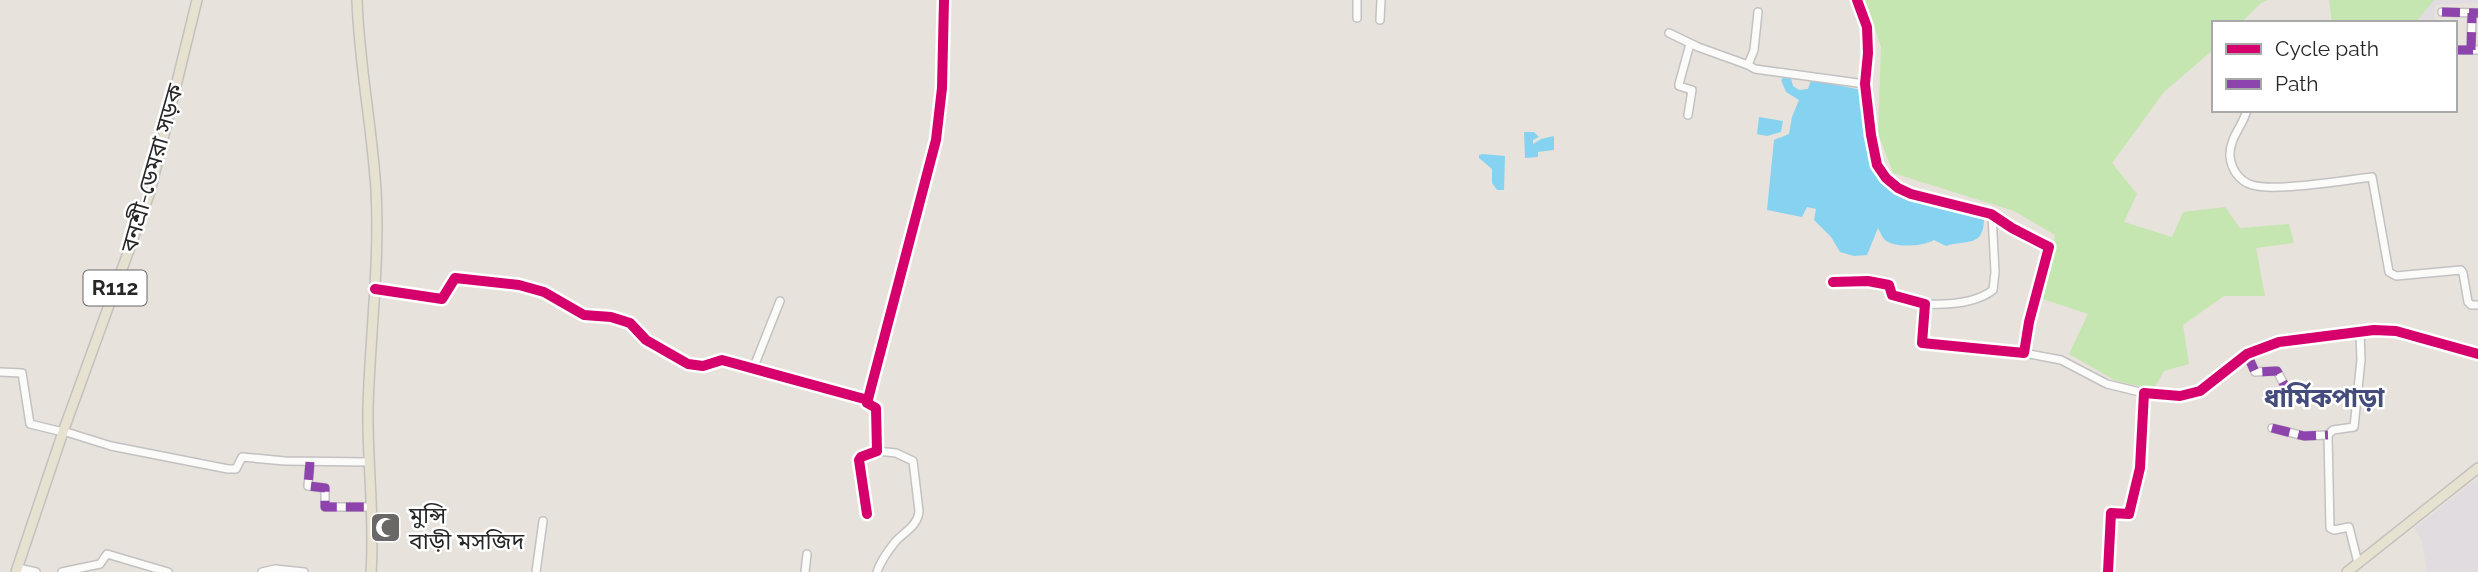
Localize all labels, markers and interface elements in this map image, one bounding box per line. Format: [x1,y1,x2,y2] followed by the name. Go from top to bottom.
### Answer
[2212,21,2457,112] legend
[2275,36,2379,61] text: Cycle path
[2275,71,2319,96] text: Path
[114,80,189,256] street label: বনশ্রী-ডেমরা সড়ক
[83,270,146,306] road number: R112
[2264,382,2385,413] district label: ধার্মিকপাড়া
[408,501,525,554] place label: মুন্সি বাড়ী মসজিদ
[369,511,403,545] mosque icon: মুন্সি বাড়ী মসজিদ

